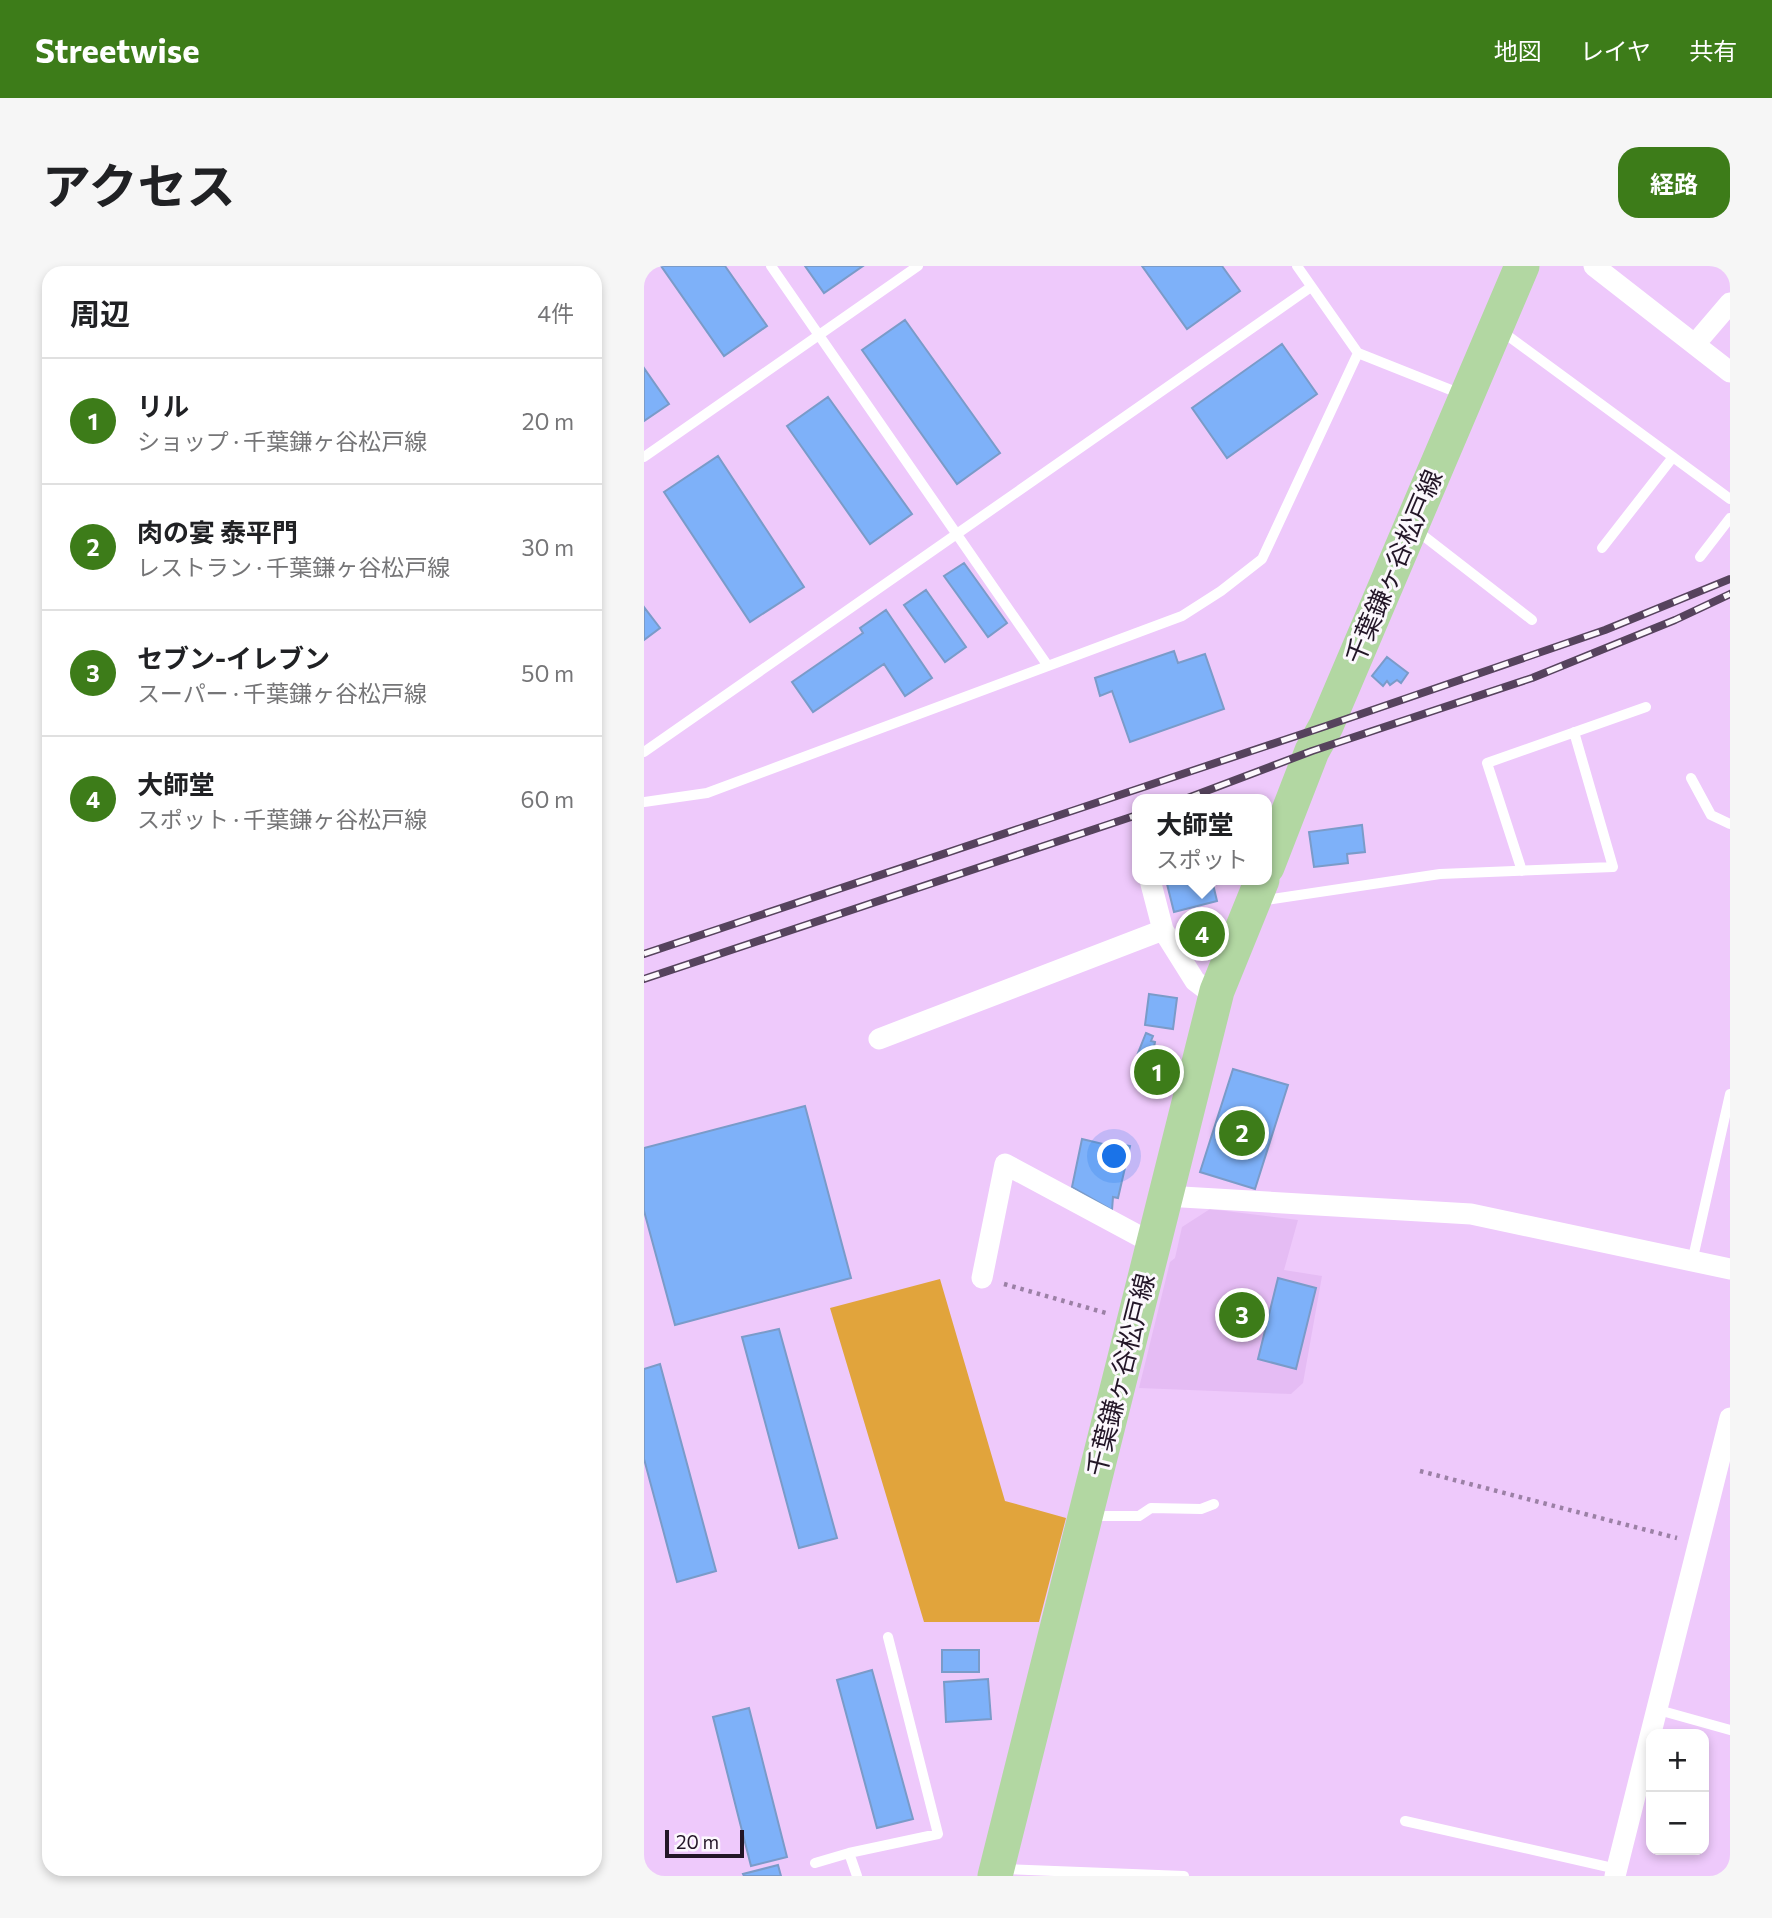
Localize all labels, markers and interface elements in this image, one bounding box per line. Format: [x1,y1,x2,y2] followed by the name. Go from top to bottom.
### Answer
[35,29,200,70] text: Streetwise
[1494,36,1542,65] text: 地図
[1580,36,1651,65] text: レイヤ
[1689,36,1737,65] text: 共有
[1618,147,1730,218] button: 経路
[42,154,236,214] text: アクセス
[70,294,130,331] text: 周辺
[537,299,574,327] text: 4件
[137,390,189,421] text: リル
[88,407,98,435] text: 1
[522,407,574,435] text: 20 m
[137,427,427,455] text: ショップ · 千葉鎌ヶ谷松戸線
[1338,465,1448,668] street label: 千葉鎌ヶ谷松戸線
[137,516,298,547] text: 肉の宴 泰平門
[86,533,100,561] text: 2
[521,533,574,561] text: 30 m
[137,553,450,581] text: レストラン · 千葉鎌ヶ谷松戸線
[137,642,330,673] text: セブン-イレブン
[86,659,100,687] text: 3
[521,659,574,687] text: 50 m
[137,679,427,707] text: スーパー · 千葉鎌ヶ谷松戸線
[137,768,215,799] text: 大師堂
[86,785,100,813] text: 4
[521,785,574,813] text: 60 m
[1132,794,1272,885] popup
[137,805,427,833] text: スポット · 千葉鎌ヶ谷松戸線
[1156,808,1234,839] text: 大師堂
[1156,845,1248,873] text: スポット
[1179,908,1225,960] pin: 4
[1134,1046,1180,1098] pin: 1
[1219,1107,1265,1159] pin: 2
[1097,1139,1131,1173] your location
[1079,1270,1160,1479] street label: 千葉鎌ヶ谷松戸線
[1219,1289,1265,1341] pin: 3
[1646,1729,1709,1855] map controls
[1646,1729,1709,1792] button: +
[1646,1792,1709,1855] button: −
[665,1827,744,1859] scale bar
[676,1830,719,1853] text: 20 m

